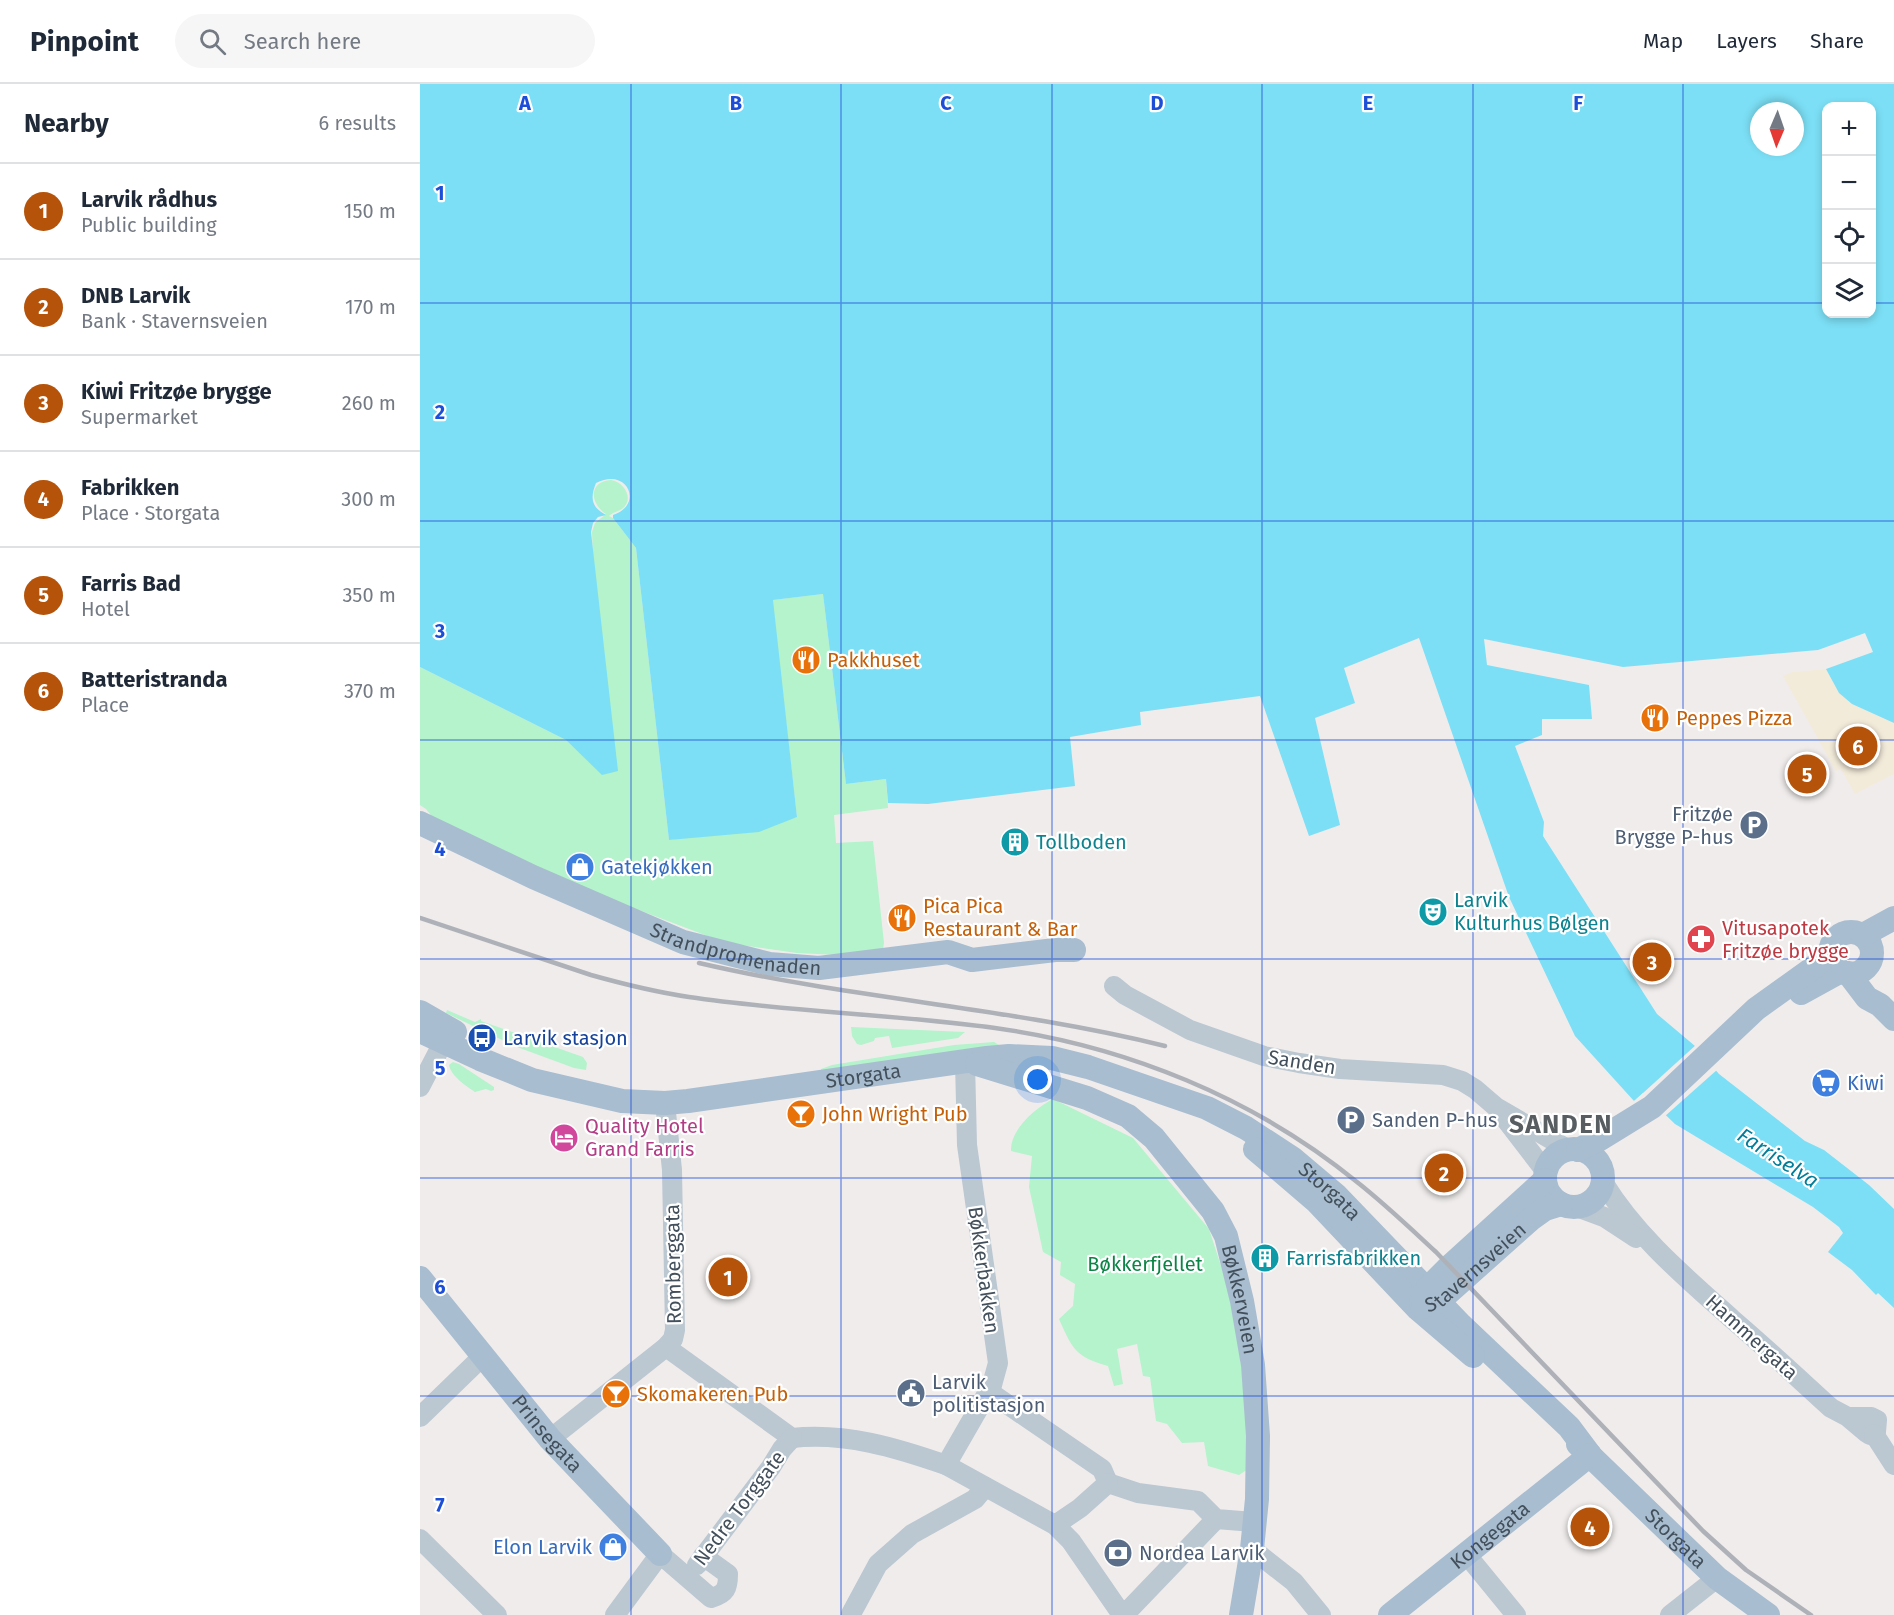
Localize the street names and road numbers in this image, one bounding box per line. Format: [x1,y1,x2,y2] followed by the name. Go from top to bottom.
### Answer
[646,917,822,980] street label: Strandpromenaden
[1266,1045,1338,1079] street label: Sanden
[824,1059,903,1093] street label: Storgata
[1294,1157,1366,1225] street label: Storgata
[660,1204,686,1324] street label: Romberggata
[963,1205,1005,1335] street label: Bøkkerbakken
[1421,1217,1531,1317] street label: Stavernsveien
[1217,1242,1263,1356] street label: Bøkkerveien
[1701,1289,1803,1385] street label: Hammergata
[507,1390,588,1478] street label: Prinsegata
[688,1446,790,1570] street label: Nedre Torggate
[1445,1496,1534,1574] street label: Kongegata
[1640,1503,1712,1573] street label: Storgata

